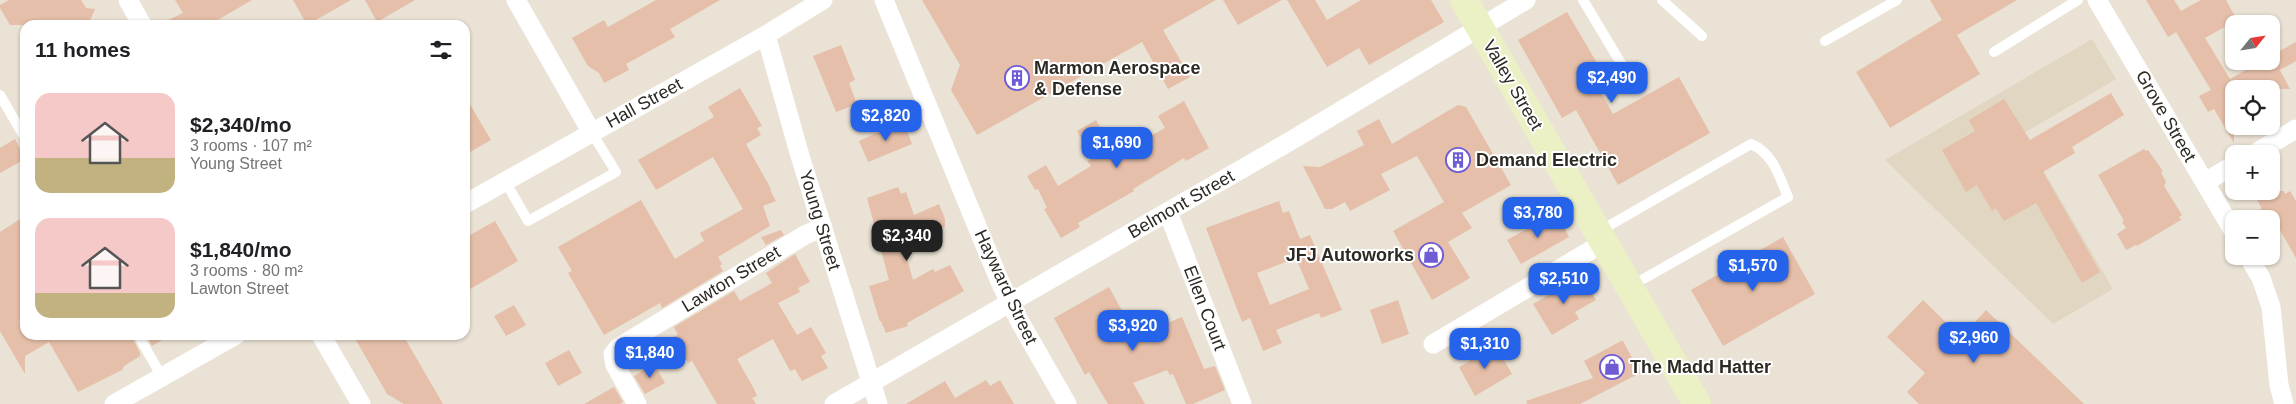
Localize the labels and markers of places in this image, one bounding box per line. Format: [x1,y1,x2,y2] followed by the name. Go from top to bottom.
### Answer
[1034,58,1200,99] place label: Marmon Aerospace & Defense
[1571,62,1653,104] pin: $2,490
[1004,65,1030,91] building icon: Marmon Aerospace & Defense
[845,100,927,142] pin: $2,820
[1076,126,1158,169] pin: $1,690
[1445,147,1471,173] building icon: Demand Electric
[1476,150,1617,170] place label: Demand Electric
[1497,196,1579,239] pin: $3,780
[866,220,948,262] pin: $2,340
[1418,242,1444,268] shop icon: JFJ Autoworks
[1286,245,1414,265] place label: JFJ Autoworks
[1712,250,1794,292] pin: $1,570
[1523,262,1605,305] pin: $2,510
[1092,310,1174,352] pin: $3,920
[1933,322,2015,364] pin: $2,960
[1444,328,1526,370] pin: $1,310
[609,336,691,379] pin: $1,840
[1599,354,1625,380] shop icon: The Madd Hatter
[1630,357,1771,377] place label: The Madd Hatter

